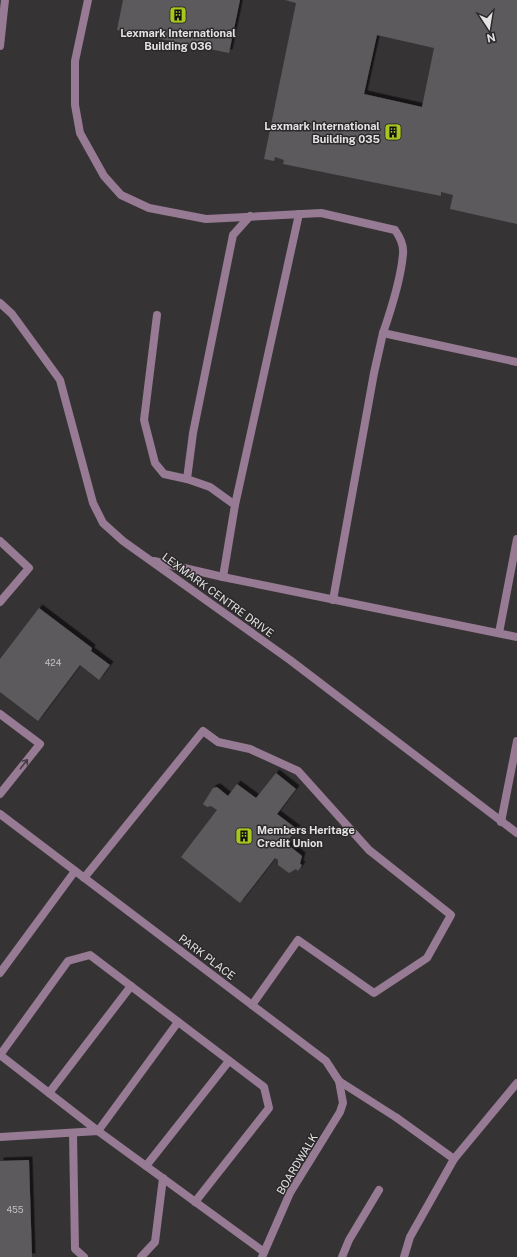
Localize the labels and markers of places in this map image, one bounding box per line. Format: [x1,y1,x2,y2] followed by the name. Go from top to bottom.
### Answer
[168,5,188,25] building icon: Lexmark International Building 036
[120,27,236,52] place label: Lexmark International Building 036
[264,120,380,145] place label: Lexmark International Building 035
[383,122,403,142] building icon: Lexmark International Building 035
[257,824,355,849] place label: Members Heritage Credit Union
[234,826,254,846] building icon: Members Heritage Credit Union

